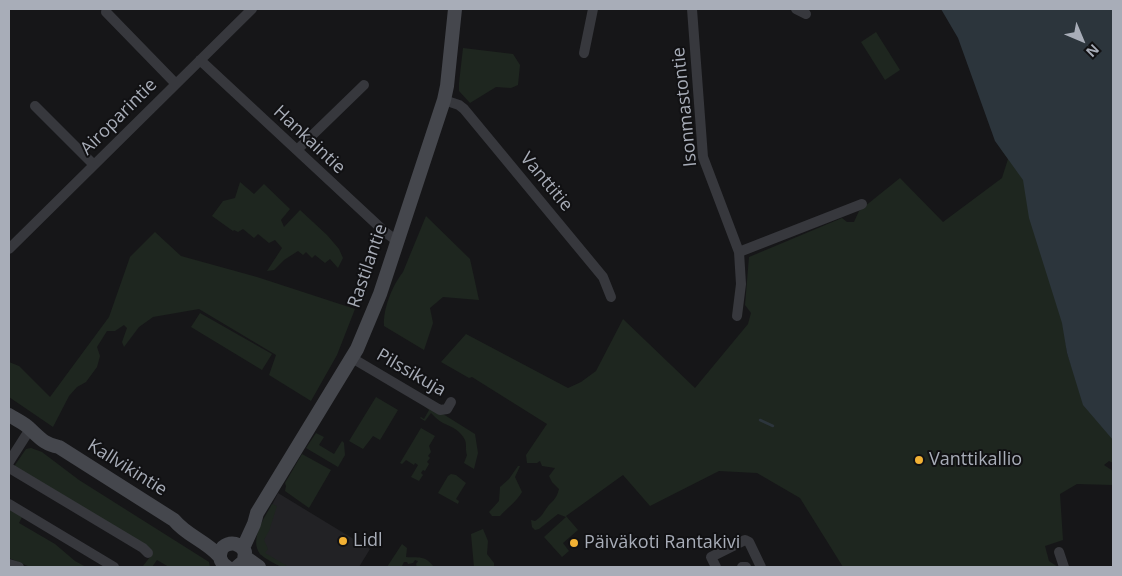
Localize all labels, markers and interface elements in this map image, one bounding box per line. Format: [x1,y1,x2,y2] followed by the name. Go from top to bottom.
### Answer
[1057,15,1107,65] north arrow
[1082,40,1104,62] text: N
[668,46,702,168] street label: Isonmastontie
[76,74,162,160] street label: Airoparintie
[269,101,349,179] street label: Hankaintie
[515,148,577,216] street label: Vanttitie
[344,221,392,311] street label: Rastilantie
[372,344,450,402] street label: Pilssikuja
[83,435,171,501] street label: Kallvikintie
[929,449,1022,471] place label: Vanttikallio
[913,454,925,466] marker: Vanttikallio
[353,530,382,552] place label: Lidl
[584,532,740,554] place label: Päiväkoti Rantakivi
[337,535,349,547] marker: Lidl
[568,537,580,549] marker: Päiväkoti Rantakivi

